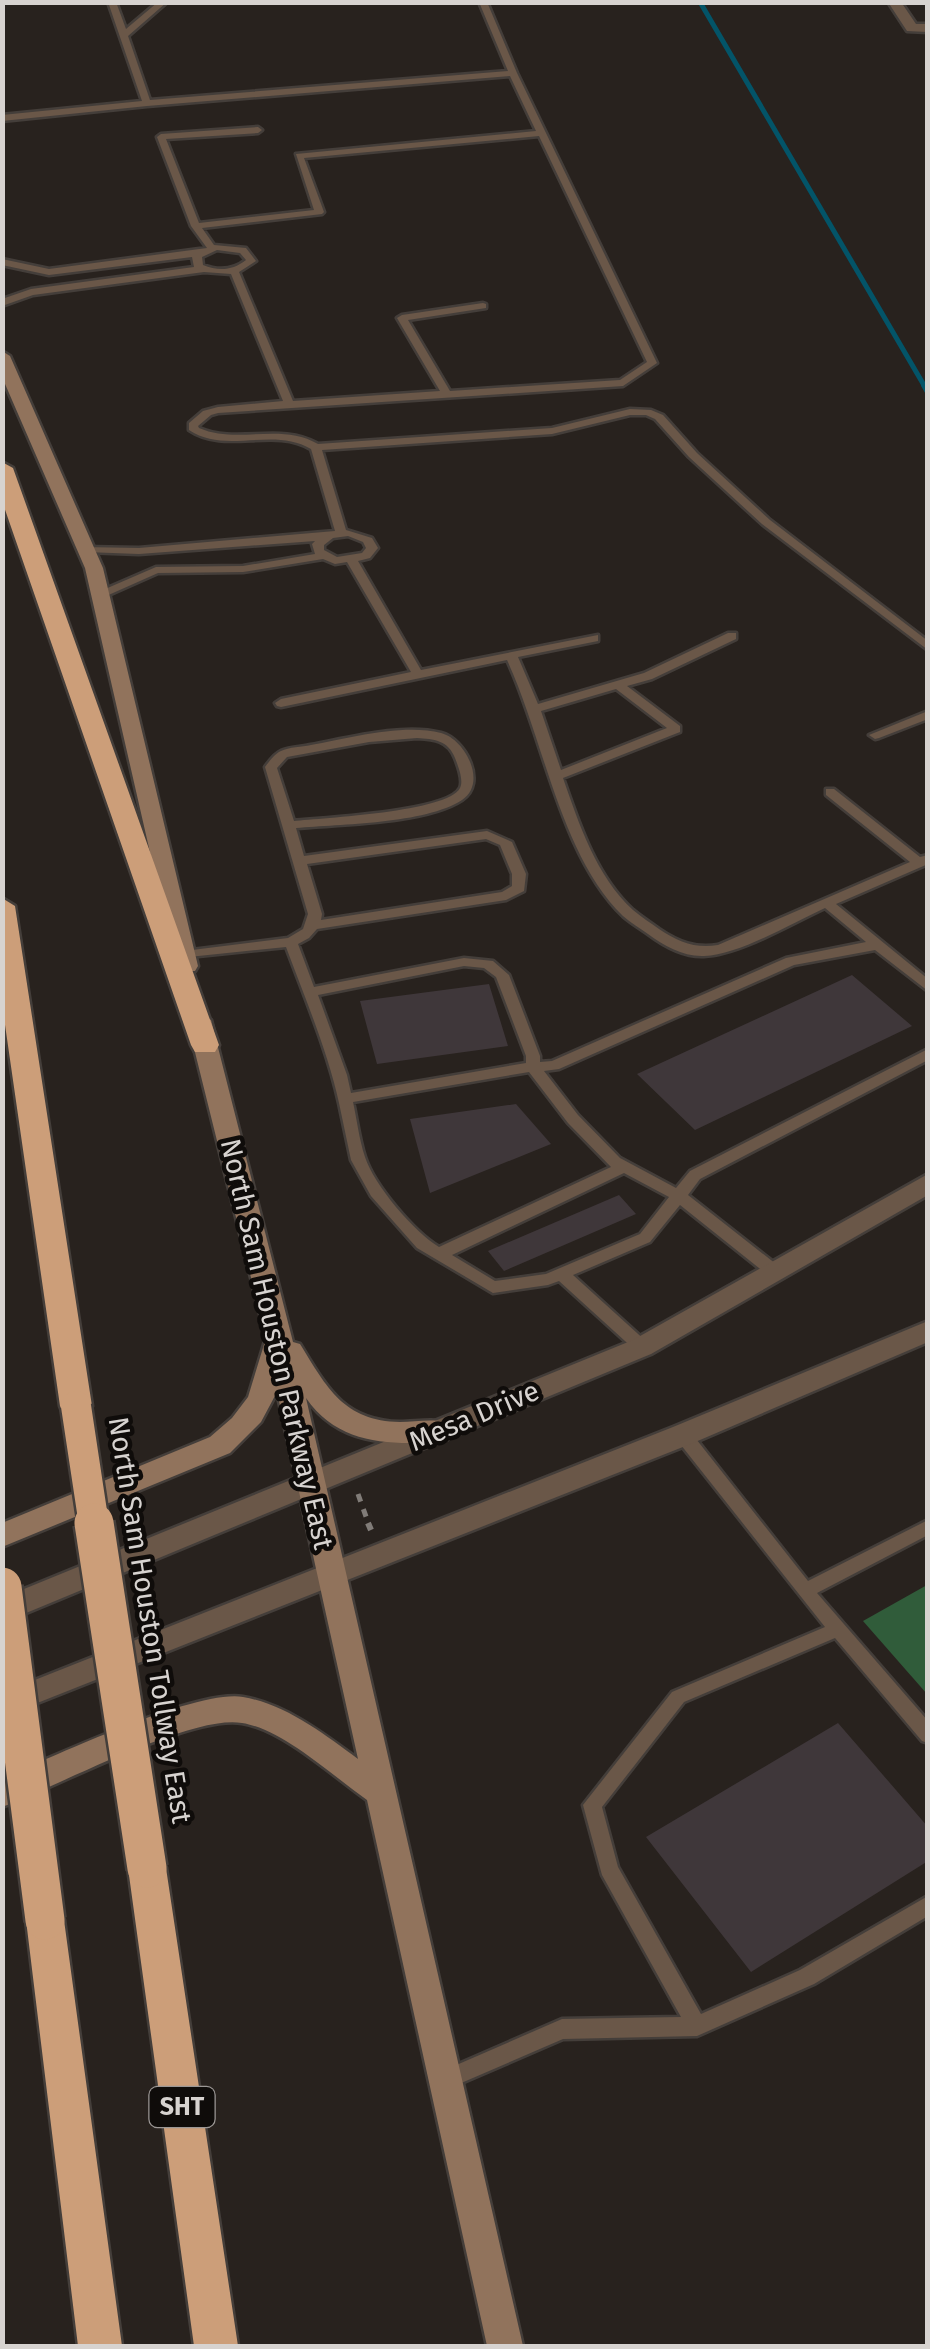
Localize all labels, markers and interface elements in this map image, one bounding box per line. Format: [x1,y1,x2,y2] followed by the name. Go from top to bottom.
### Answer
[214,1135,341,1553] street label: North Sam Houston Parkway East
[404,1374,544,1458] street label: Mesa Drive
[102,1414,199,1826] street label: North Sam Houston Tollway East
[150,2087,214,2127] road number: SHT

